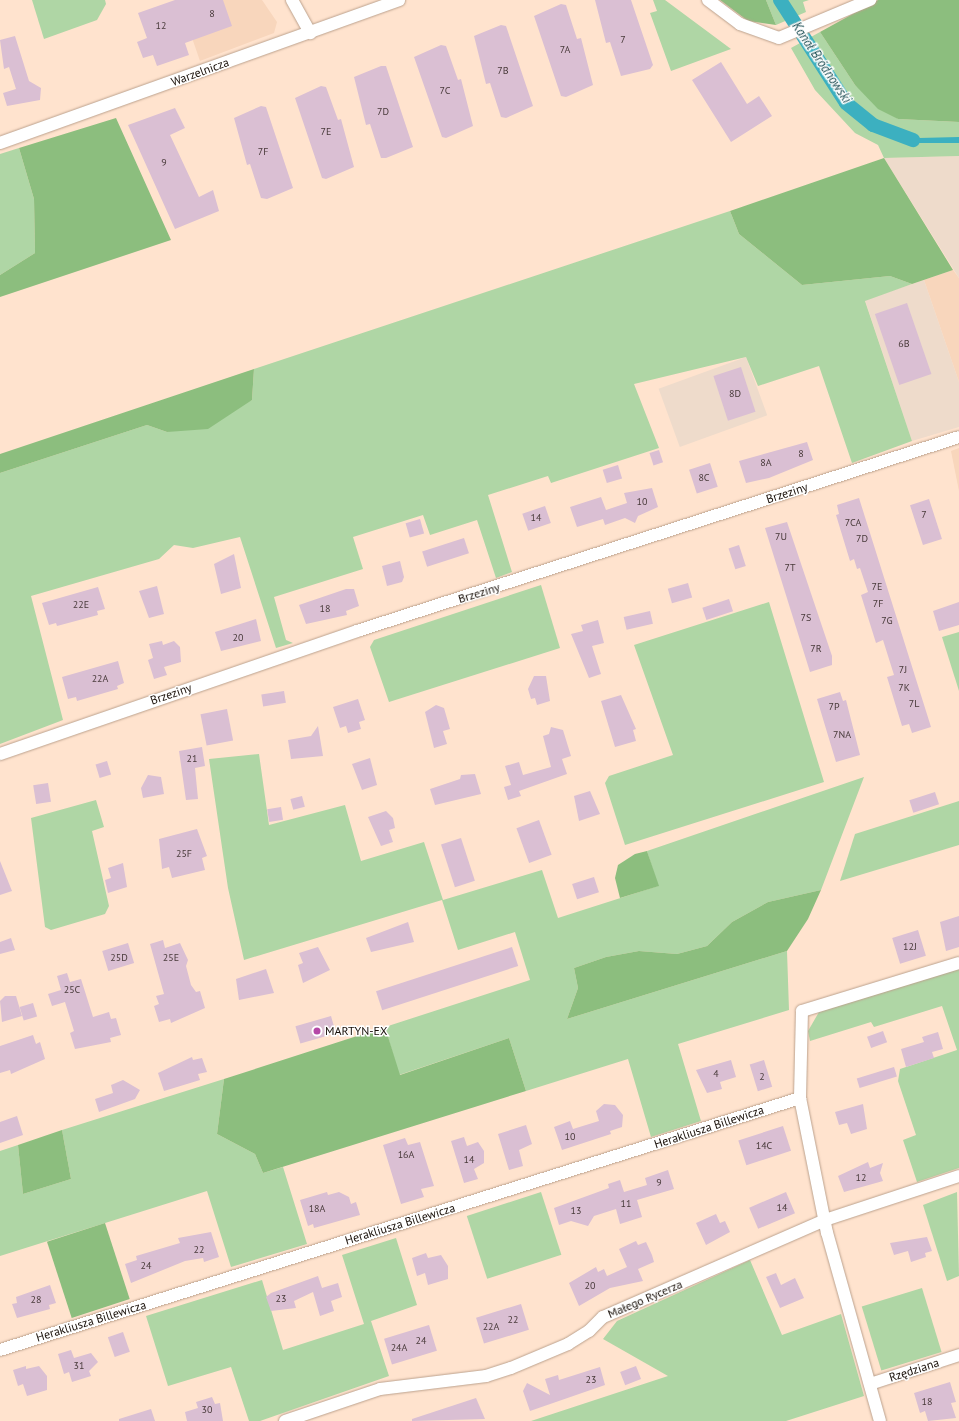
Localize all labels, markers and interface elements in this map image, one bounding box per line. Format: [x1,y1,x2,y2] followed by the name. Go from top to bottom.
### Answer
[209,8,215,20] house number: 8
[788,19,854,107] water label: Kanał Bródnowski
[156,20,166,32] house number: 12
[620,34,626,46] house number: 7
[560,44,570,56] house number: 7A
[169,55,231,89] street label: Warzelnicza
[497,65,509,77] house number: 7B
[439,85,451,97] house number: 7C
[377,106,389,118] house number: 7D
[321,126,331,138] house number: 7E
[258,146,268,158] house number: 7F
[161,157,167,169] house number: 9
[898,338,910,350] house number: 6B
[729,388,741,400] house number: 8D
[798,448,804,460] house number: 8
[760,457,772,469] house number: 8A
[698,472,710,484] house number: 8C
[764,480,810,506] street label: Brzeziny
[637,496,647,508] house number: 10
[921,509,927,521] house number: 7
[531,512,541,524] house number: 14
[845,517,861,529] house number: 7CA
[775,531,787,543] house number: 7U
[856,533,868,545] house number: 7D
[785,562,795,574] house number: 7T
[456,580,502,606] street label: Brzeziny
[872,581,882,593] house number: 7E
[873,598,883,610] house number: 7F
[73,599,89,611] house number: 22E
[320,603,330,615] house number: 18
[801,612,811,624] house number: 7S
[881,615,893,627] house number: 7G
[233,632,243,644] house number: 20
[810,643,822,655] house number: 7R
[899,664,907,676] house number: 7J
[92,673,108,685] house number: 22A
[148,680,194,708] street label: Brzeziny
[898,682,910,694] house number: 7K
[909,698,919,710] house number: 7L
[828,701,840,713] house number: 7P
[833,729,851,741] house number: 7NA
[187,753,197,765] house number: 21
[176,848,192,860] house number: 25F
[903,941,917,953] house number: 12J
[110,952,128,964] house number: 25D
[163,952,179,964] house number: 25E
[64,984,80,996] house number: 25C
[325,1024,387,1038] place label: MARTYN-EX
[312,1026,322,1036] marker: MARTYN-EX
[713,1068,719,1080] house number: 4
[759,1071,765,1083] house number: 2
[652,1102,766,1152] street label: Herakliusza Billewicza
[565,1131,575,1143] house number: 10
[756,1140,772,1152] house number: 14C
[398,1149,414,1161] house number: 16A
[464,1154,474,1166] house number: 14
[856,1172,866,1184] house number: 12
[656,1177,662,1189] house number: 9
[621,1198,631,1210] house number: 11
[343,1200,457,1248] street label: Herakliusza Billewicza
[777,1202,787,1214] house number: 14
[309,1203,325,1215] house number: 18A
[571,1205,581,1217] house number: 13
[194,1244,204,1256] house number: 22
[141,1260,151,1272] house number: 24
[605,1277,685,1321] street label: Małego Rycerza
[585,1280,595,1292] house number: 20
[276,1293,286,1305] house number: 23
[31,1294,41,1306] house number: 28
[34,1297,148,1345] street label: Herakliusza Billewicza
[508,1314,518,1326] house number: 22
[483,1321,499,1333] house number: 22A
[416,1335,426,1347] house number: 24
[391,1342,407,1354] house number: 24A
[887,1355,941,1385] street label: Rzędziana
[74,1360,84,1372] house number: 31
[586,1374,596,1386] house number: 23
[922,1396,932,1408] house number: 18
[202,1404,212,1416] house number: 30

